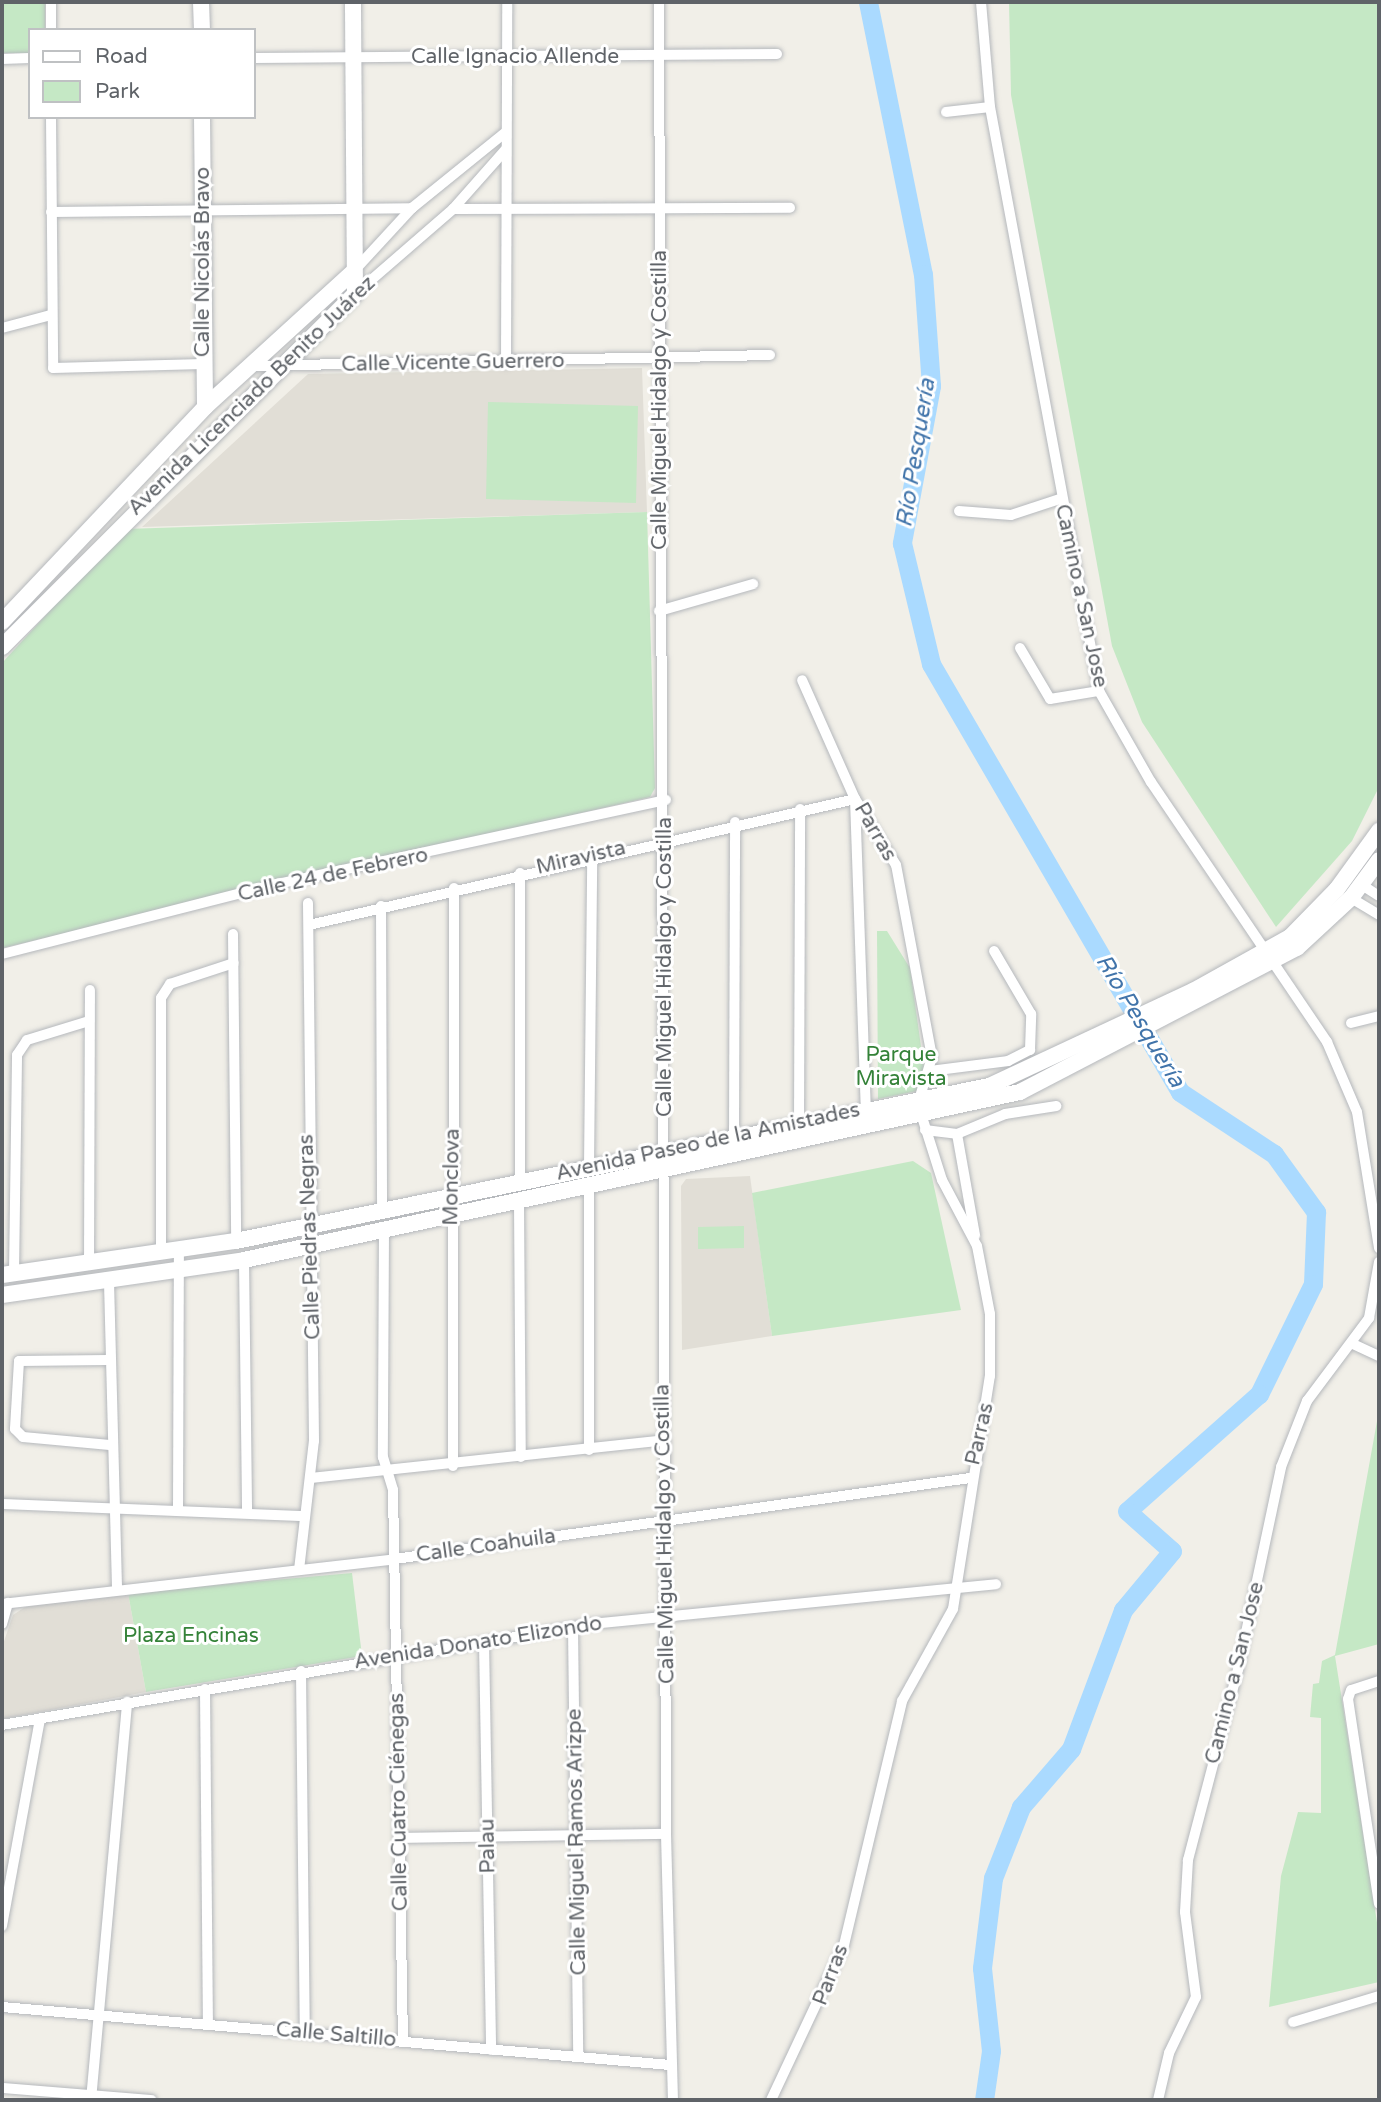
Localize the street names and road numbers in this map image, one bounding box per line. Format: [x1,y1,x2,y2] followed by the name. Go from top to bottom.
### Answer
[411,44,619,70] street label: Calle Ignacio Allende
[190,167,216,357] street label: Calle Nicolás Bravo
[647,250,673,550] street label: Calle Miguel Hidalgo y Costilla
[123,271,381,521] street label: Avenida Licenciado Benito Juárez
[341,348,565,378] street label: Calle Vicente Guerrero
[1049,502,1113,690] street label: Camino a San Jose
[848,798,902,866] street label: Parras
[652,817,678,1117] street label: Calle Miguel Hidalgo y Costilla
[534,835,628,881] street label: Miravista
[236,843,430,907] street label: Calle 24 de Febrero
[554,1097,862,1187] street label: Avenida Paseo de la Amistades
[439,1128,465,1226] street label: Monclova
[294,1134,326,1340] street label: Calle Piedras Negras
[650,1384,680,1684] street label: Calle Miguel Hidalgo y Costilla
[961,1400,999,1468] street label: Parras
[415,1524,557,1568] street label: Calle Coahuila
[1200,1579,1270,1767] street label: Camino a San Jose
[352,1611,604,1675] street label: Avenida Donato Elizondo
[384,1693,414,1911] street label: Calle Cuatro Ciénegas
[562,1708,592,1976] street label: Calle Miguel Ramos Arizpe
[475,1818,501,1874] street label: Palau
[808,1941,854,2009] street label: Parras
[275,2017,397,2053] street label: Calle Saltillo

